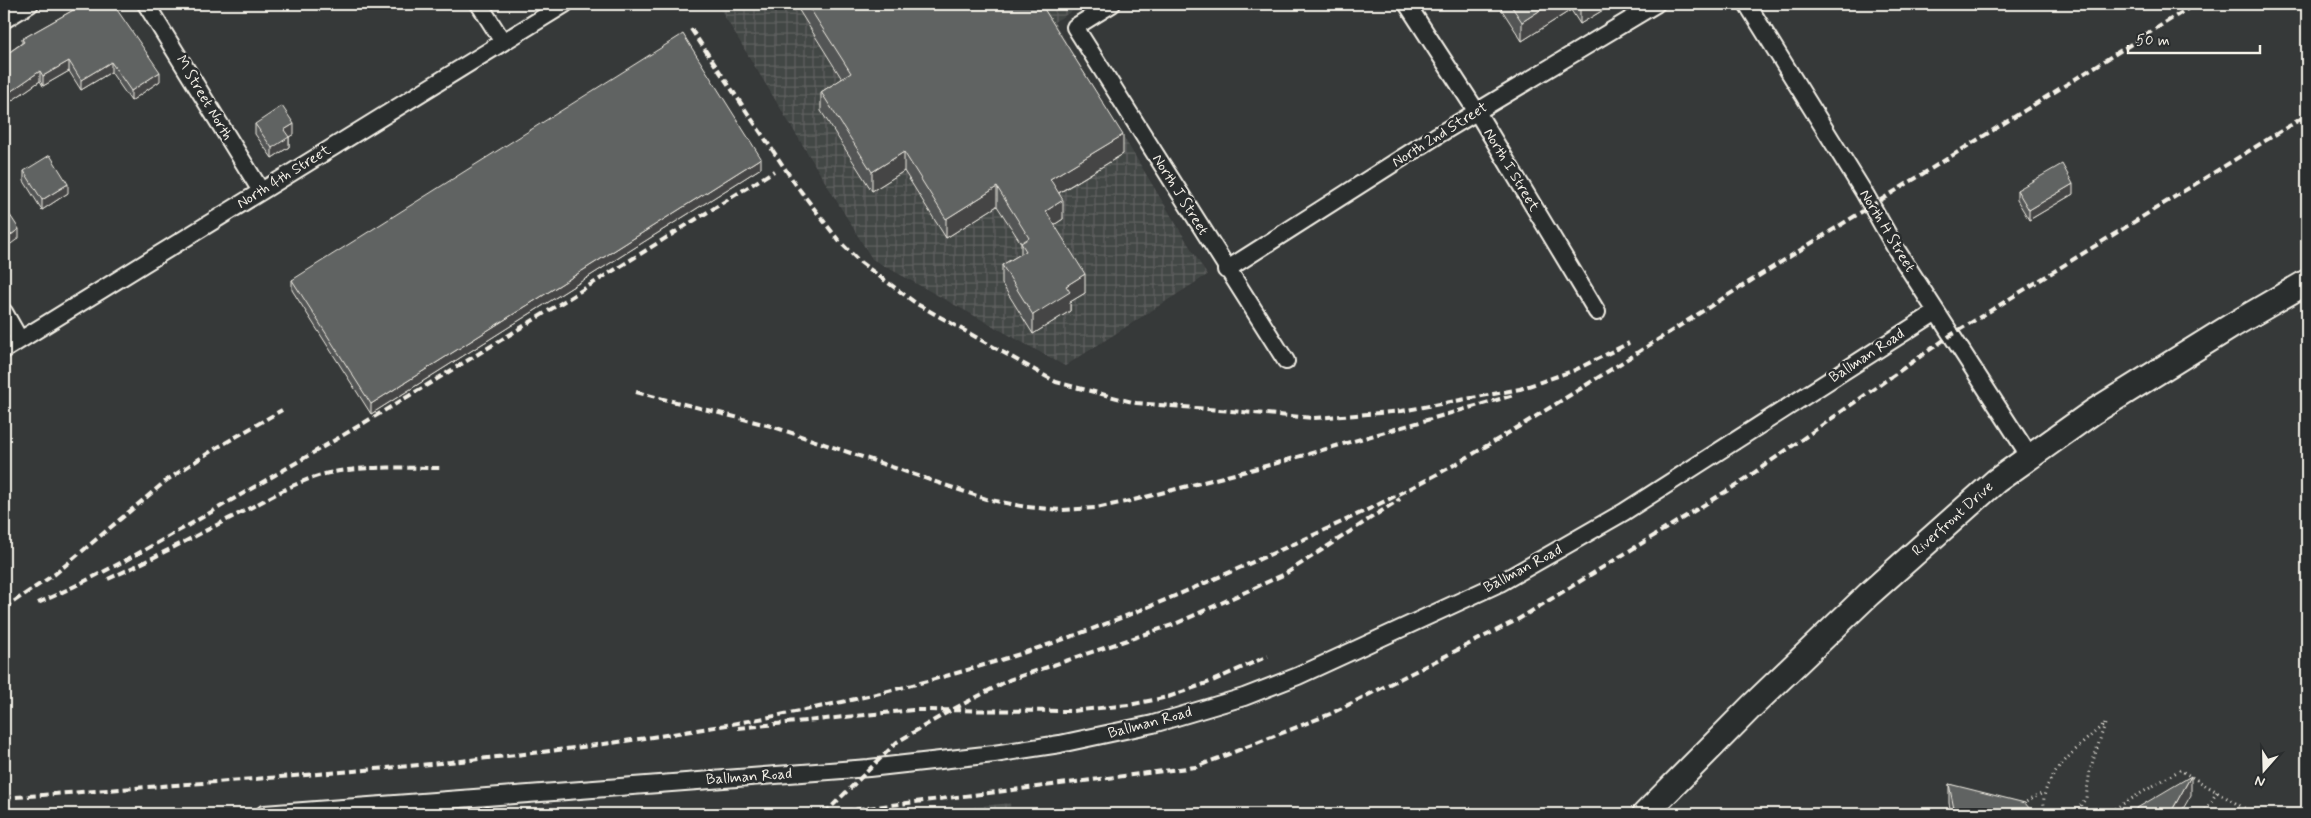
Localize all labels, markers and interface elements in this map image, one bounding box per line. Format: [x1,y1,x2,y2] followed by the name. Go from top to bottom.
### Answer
[2128,22,2261,54] scale bar
[2136,31,2170,51] text: 50 m
[171,52,237,144] street label: M Street North
[1388,98,1492,172] street label: North 2nd Street
[1478,125,1544,215] street label: North I Street
[233,140,335,214] street label: North 4th Street
[1147,151,1213,240] street label: North J Street
[1854,186,1920,276] street label: North H Street
[1825,324,1909,388] street label: Ballman Road
[1908,477,1998,561] street label: Riverfront Drive
[1480,540,1566,598] street label: Ballman Road
[1106,702,1194,744] street label: Ballman Road
[2238,746,2288,796] north arrow
[705,764,793,790] street label: Ballman Road
[2252,771,2267,791] text: N

